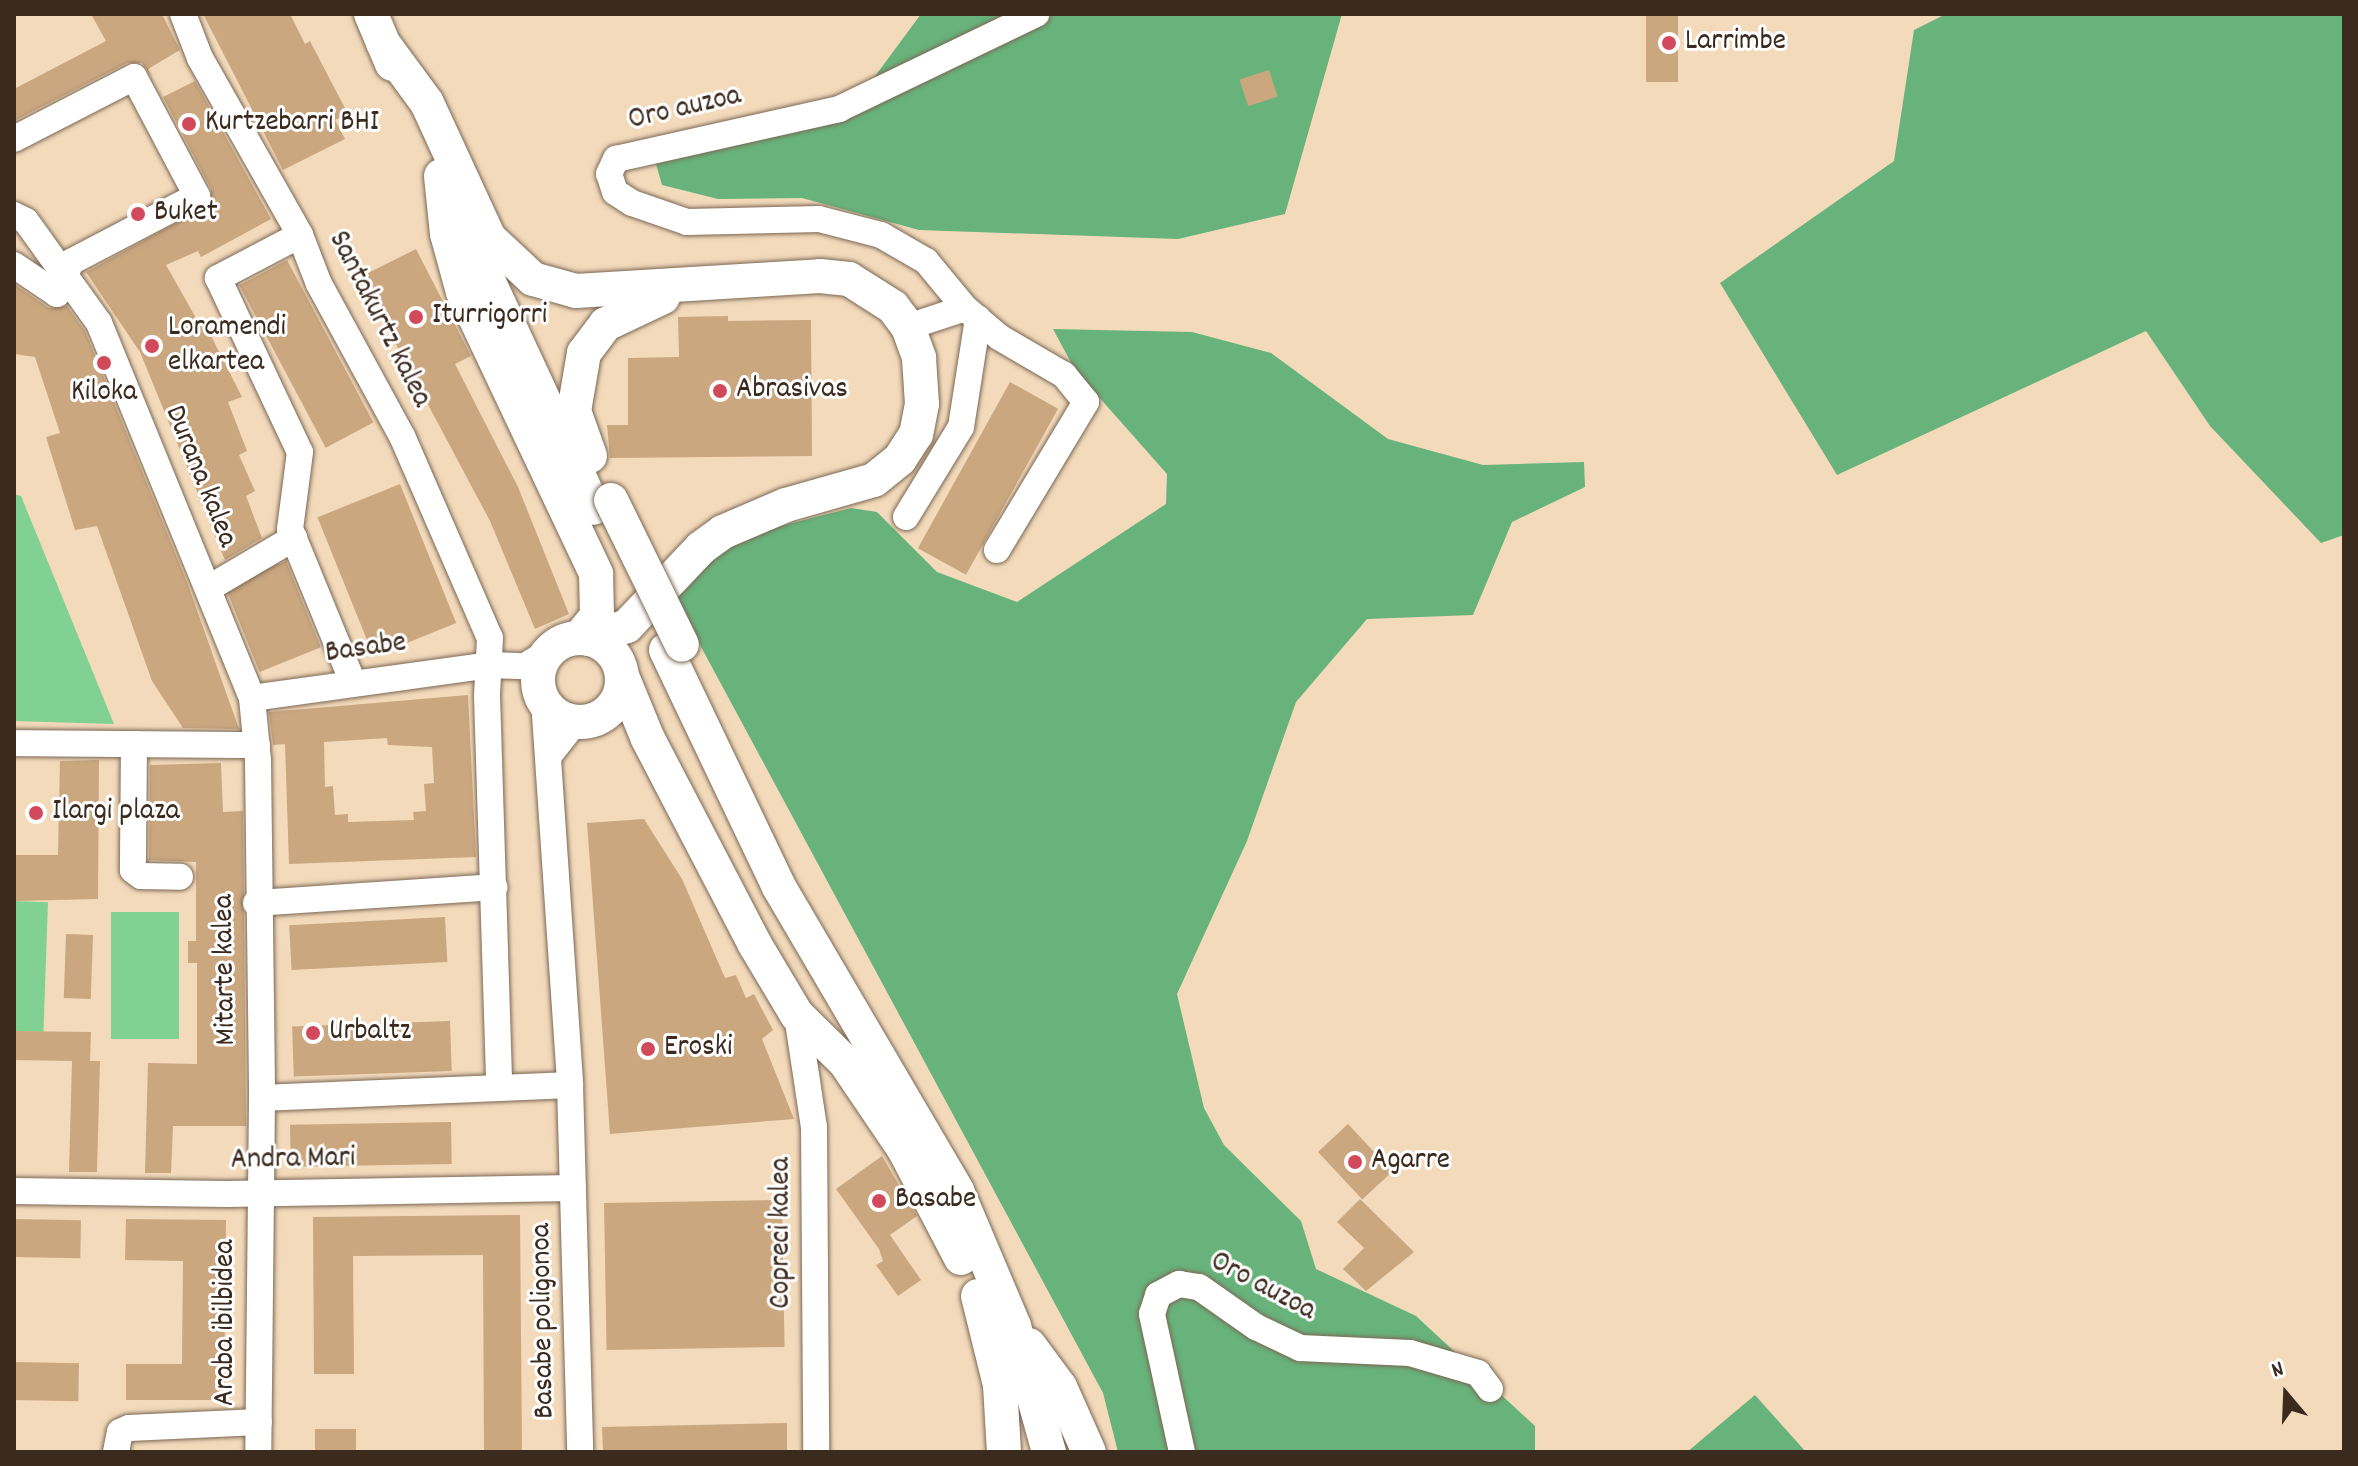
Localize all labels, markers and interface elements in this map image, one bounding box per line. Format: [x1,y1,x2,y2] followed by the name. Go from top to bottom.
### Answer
[1685,25,1786,61] place label: Larrimbe
[1660,34,1678,52] marker: Larrimbe
[625,80,745,140] street label: Oro auzoa
[205,106,379,142] place label: Kurtzebarri BHI
[180,115,198,133] marker: Kurtzebarri BHI
[154,196,218,232] place label: Buket
[129,205,147,223] marker: Buket
[318,226,438,414] street label: Santakurtz kalea
[432,299,547,335] place label: Iturrigorri
[407,308,425,326] marker: Iturrigorri
[168,311,286,382] place label: Loramendi elkartea
[143,337,161,355] marker: Loramendi elkartea
[95,354,113,372] marker: Kiloka
[736,373,848,409] place label: Abrasivas
[71,376,137,412] place label: Kiloka
[711,382,729,400] marker: Abrasivas
[154,401,244,553] street label: Durana kalea
[323,627,409,673] street label: Basabe
[52,795,180,831] place label: Ilargi plaza
[27,804,45,822] marker: Ilargi plaza
[208,894,246,1046] street label: Mitarte kalea
[329,1015,411,1051] place label: Urbaltz
[304,1024,322,1042] marker: Urbaltz
[664,1031,733,1067] place label: Eroski
[639,1040,657,1058] marker: Eroski
[230,1142,356,1180] street label: Andra Mari
[1371,1144,1450,1180] place label: Agarre
[1346,1153,1364,1171] marker: Agarre
[765,1157,801,1309] street label: Copreci kalea
[895,1183,976,1219] place label: Basabe
[870,1192,888,1210] marker: Basabe
[525,1223,565,1419] street label: Basabe poligonoa
[209,1240,245,1406] street label: Araba ibilbidea
[1203,1245,1321,1331] street label: Oro auzoa
[2246,1354,2326,1434] north arrow
[2268,1354,2288,1387] text: N

